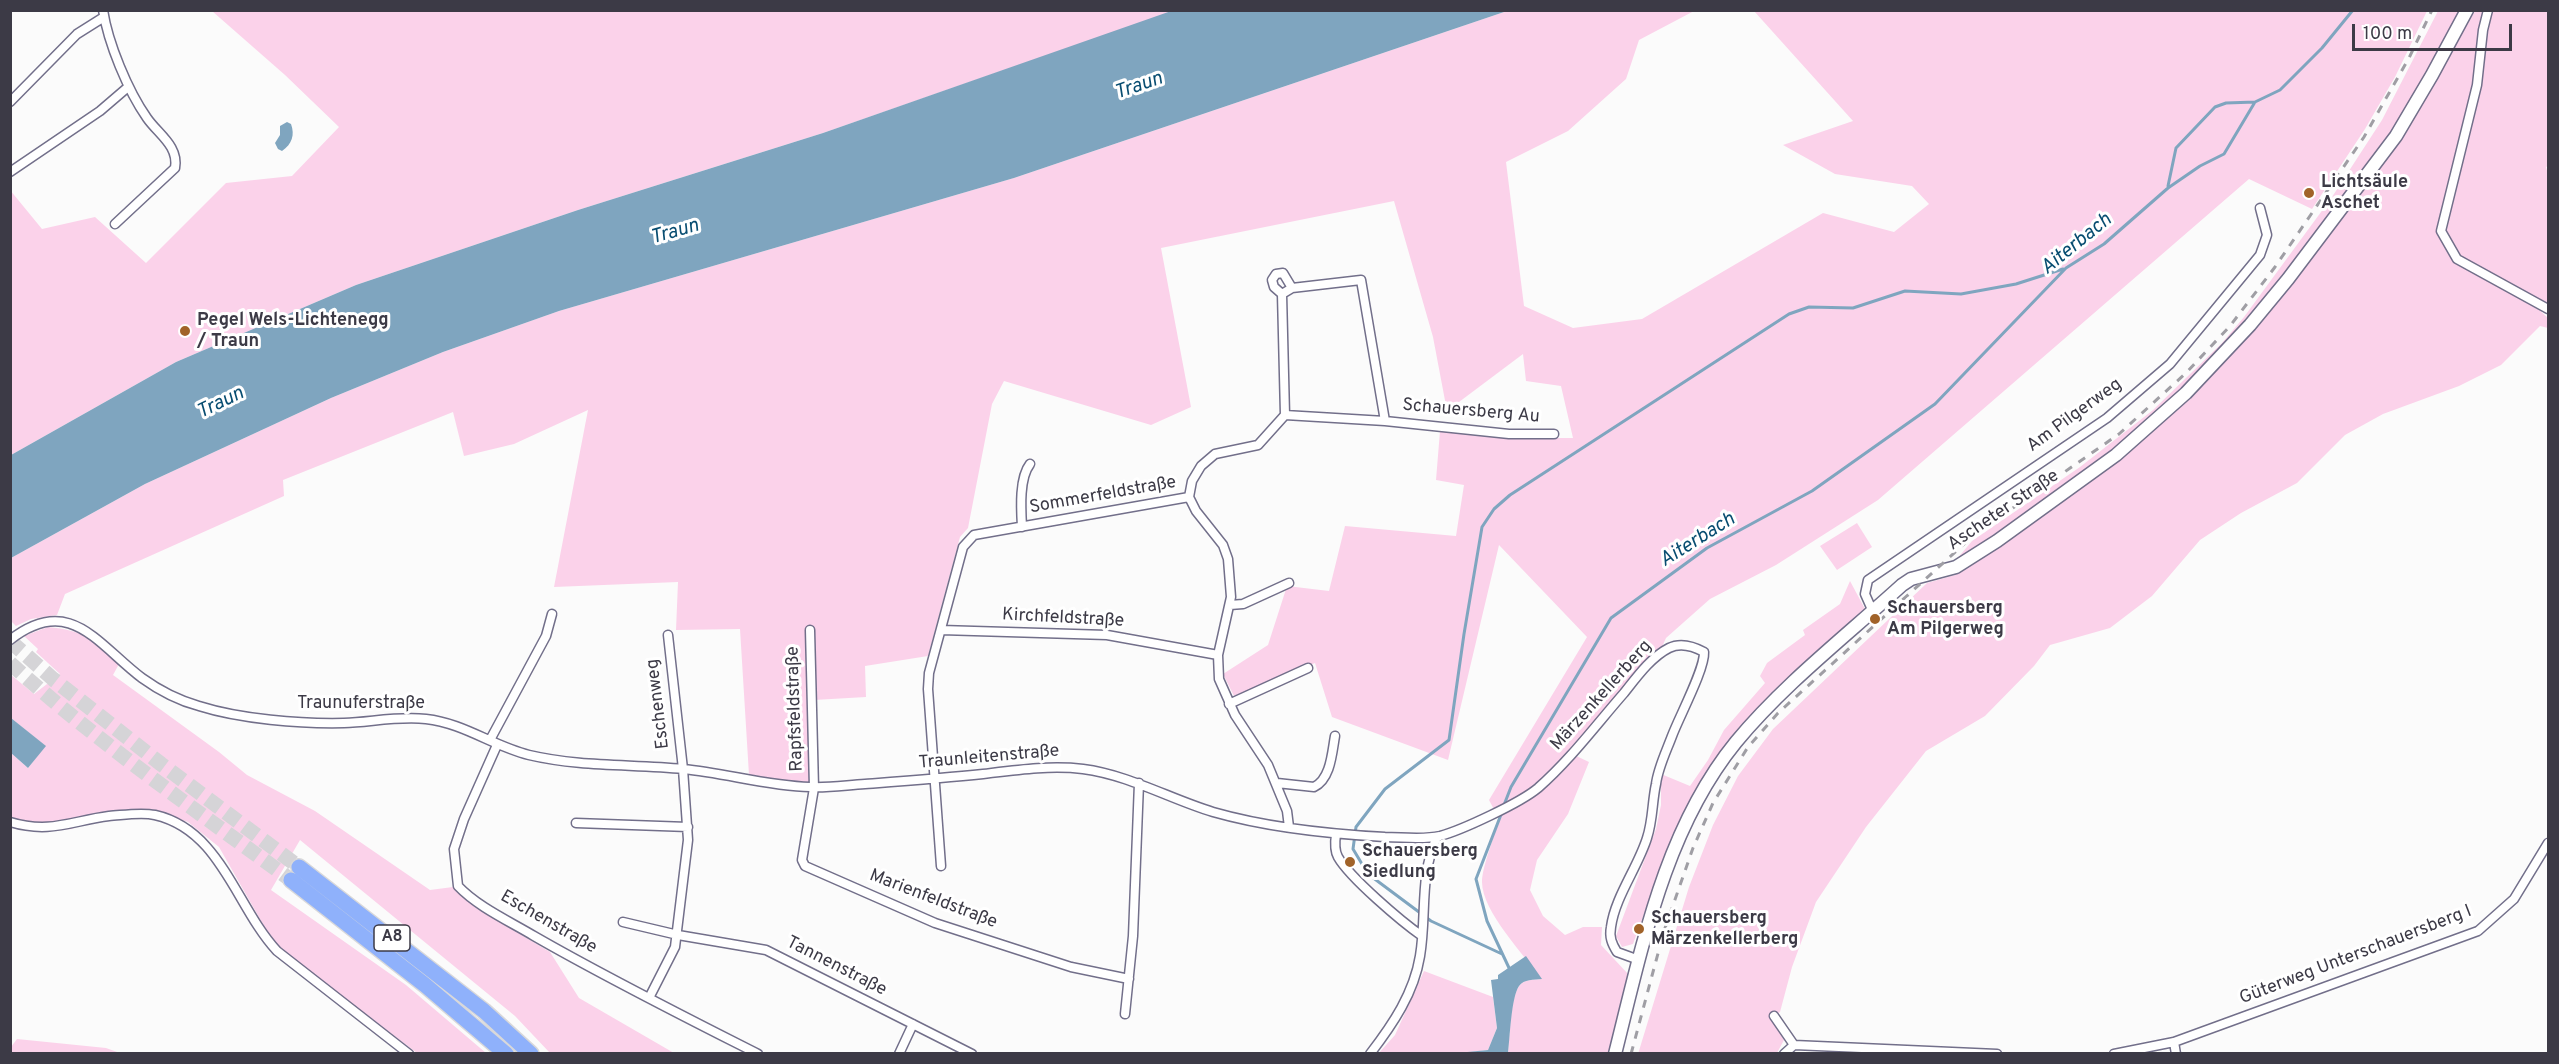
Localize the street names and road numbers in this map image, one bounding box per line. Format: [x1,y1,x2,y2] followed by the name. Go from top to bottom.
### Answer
[2023,374,2127,458] street label: Am Pilgerweg
[1401,395,1541,429] street label: Schauersberg Au
[1944,466,2064,556] street label: Ascheter Straße
[1028,472,1178,520] street label: Sommerfeldstraße
[1001,605,1125,633] street label: Kirchfeldstraße
[1547,636,1657,756] street label: Märzenkellerberg
[783,646,809,772] street label: Rapfsfeldstraße
[643,658,675,750] street label: Eschenweg
[297,693,425,715] street label: Traunuferstraße
[918,741,1060,775] street label: Traunleitenstraße
[866,866,1000,934] street label: Marienfeldstraße
[496,887,600,959] street label: Eschenstraße
[2237,902,2475,1010] street label: Güterweg Unterschauersberg I
[374,925,410,951] road number: A8
[782,932,890,1002] street label: Tannenstraße

